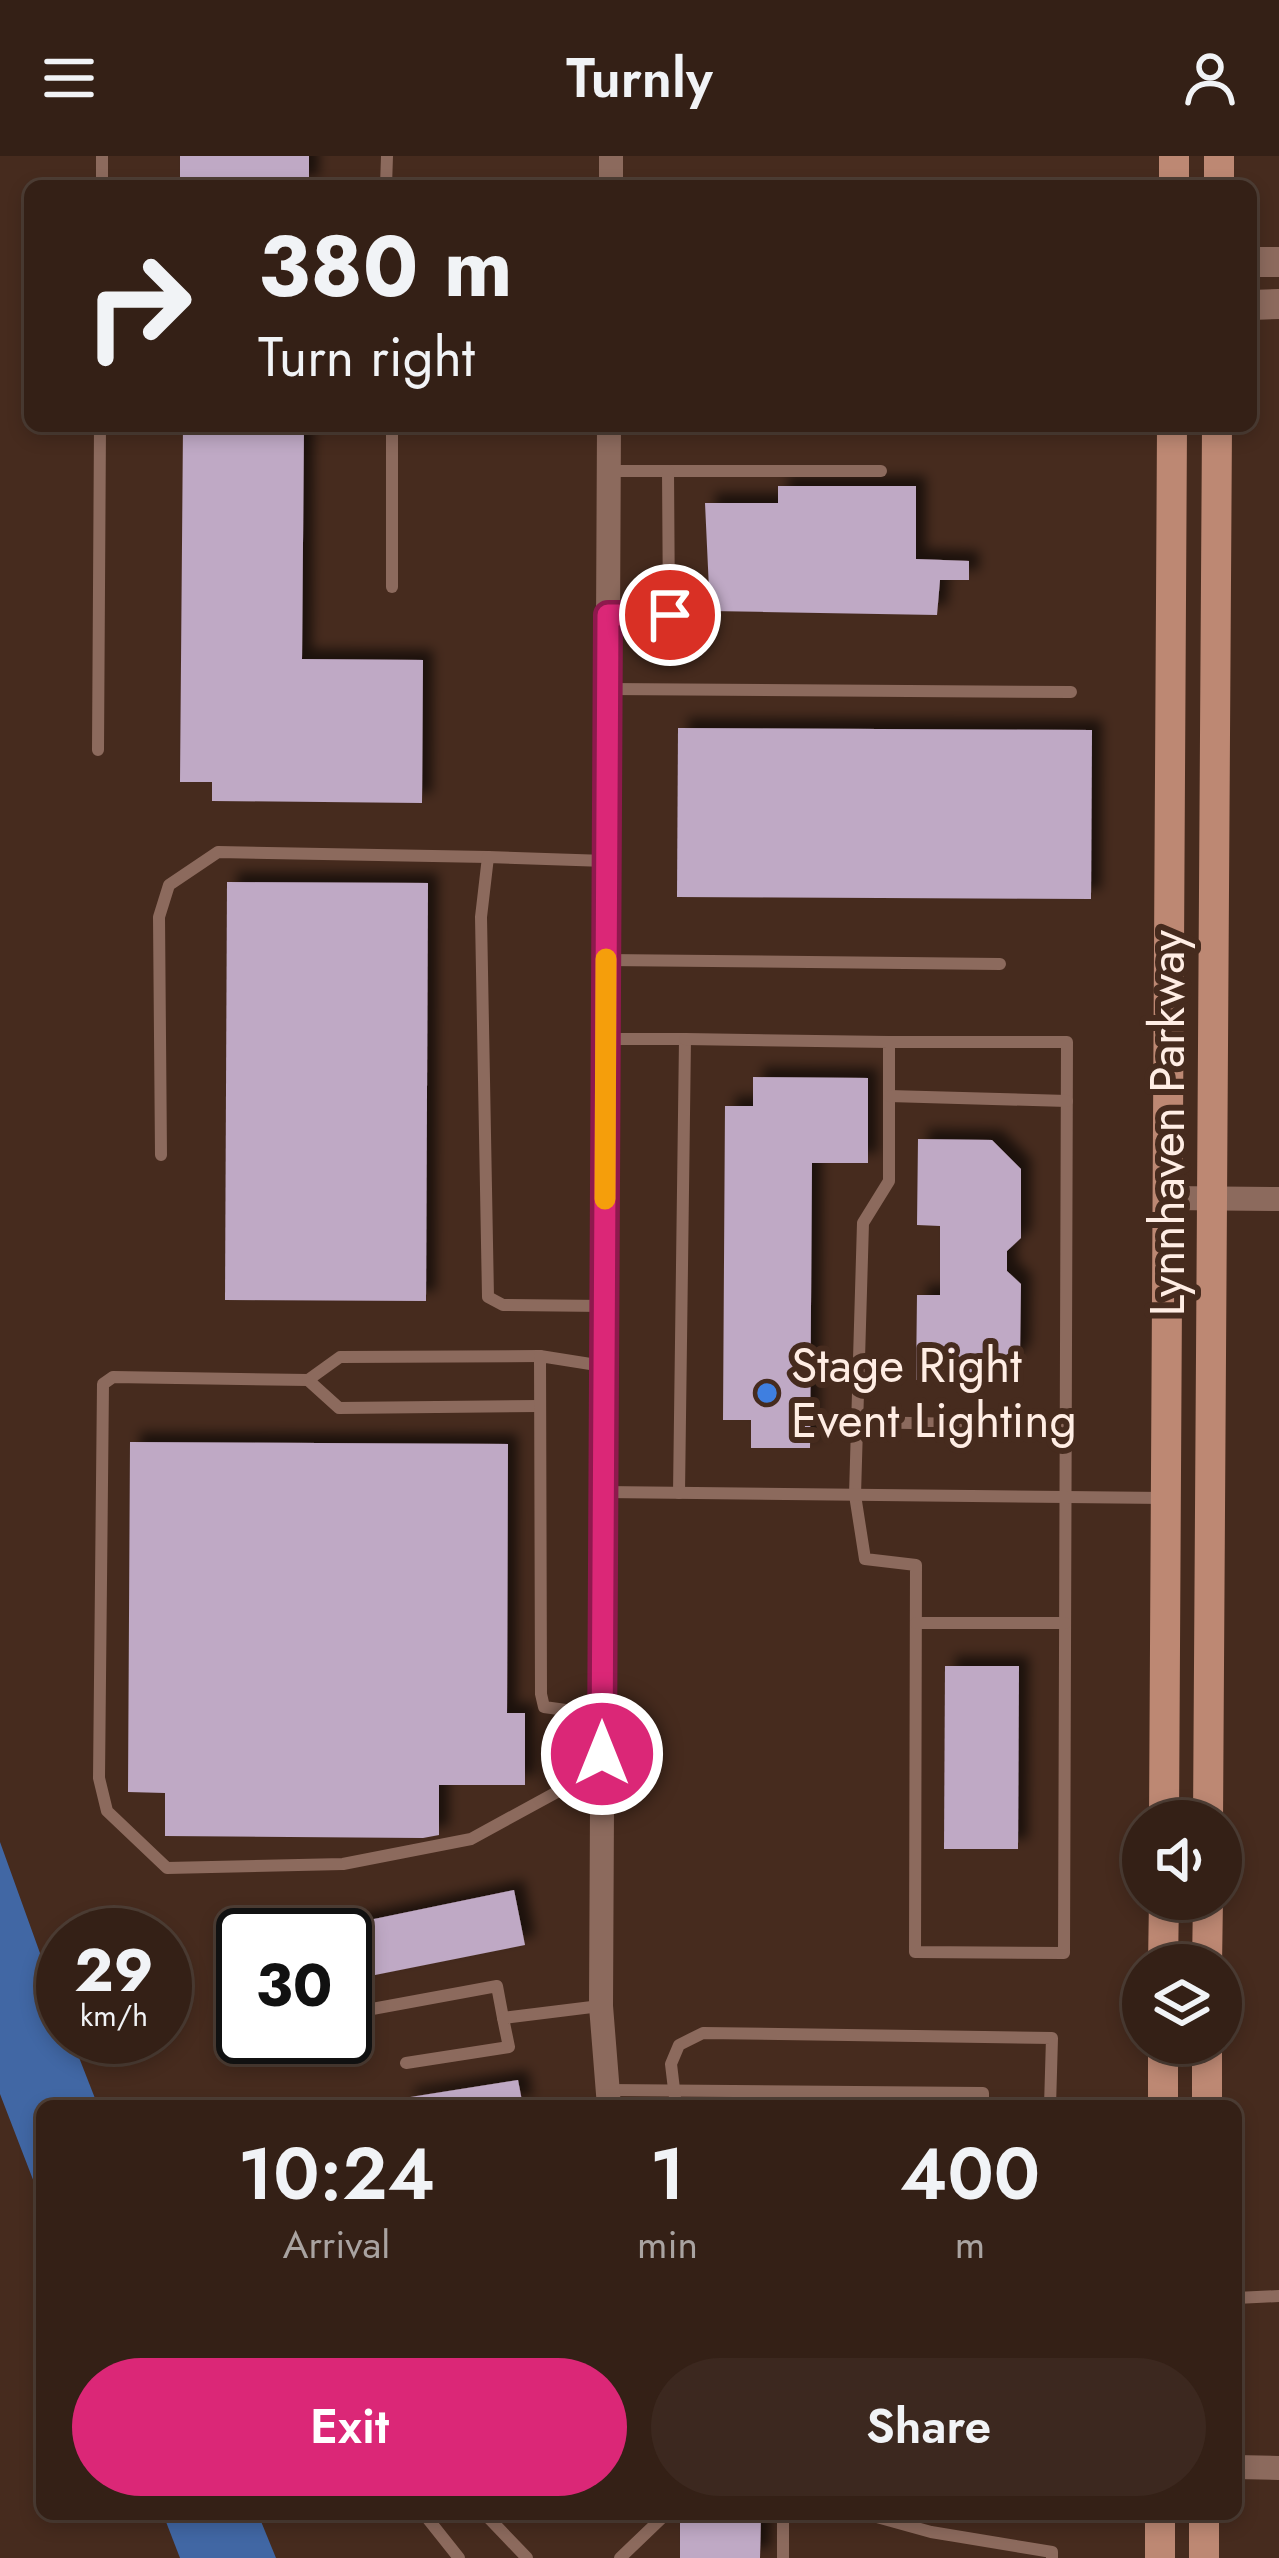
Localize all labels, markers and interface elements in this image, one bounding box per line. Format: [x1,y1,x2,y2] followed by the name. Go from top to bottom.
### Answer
[566,39,713,117] text: Turnly
[36,45,102,111] icon: menu
[1177,45,1243,111] icon: person
[258,206,513,328] text: 380 m
[60,228,216,384] icon: right
[258,318,475,396] text: Turn right
[619,564,721,666] pin
[637,582,703,648] icon: arrive
[1133,929,1202,1316] street label: Lynnhaven Parkway
[791,1331,1077,1455] place label: Stage Right Event Lighting
[754,1380,780,1406] marker: Stage Right Event Lighting
[539,1691,665,1817] position arrow
[1122,1800,1242,2064] map controls
[1122,1800,1242,1920] button: sound
[216,1908,372,2064] speed limit sign: 30
[74,1927,154,2014] text: 29
[1122,1944,1242,2064] button: layers
[80,1994,148,2037] text: km/h
[238,2122,435,2226] text: 10:24
[650,2122,685,2226] text: 1
[900,2122,1040,2226] text: 400
[283,2216,390,2273] text: Arrival
[637,2216,698,2273] text: min
[955,2216,985,2273] text: m
[72,2358,627,2496] button: Exit
[651,2358,1206,2496] button: Share

